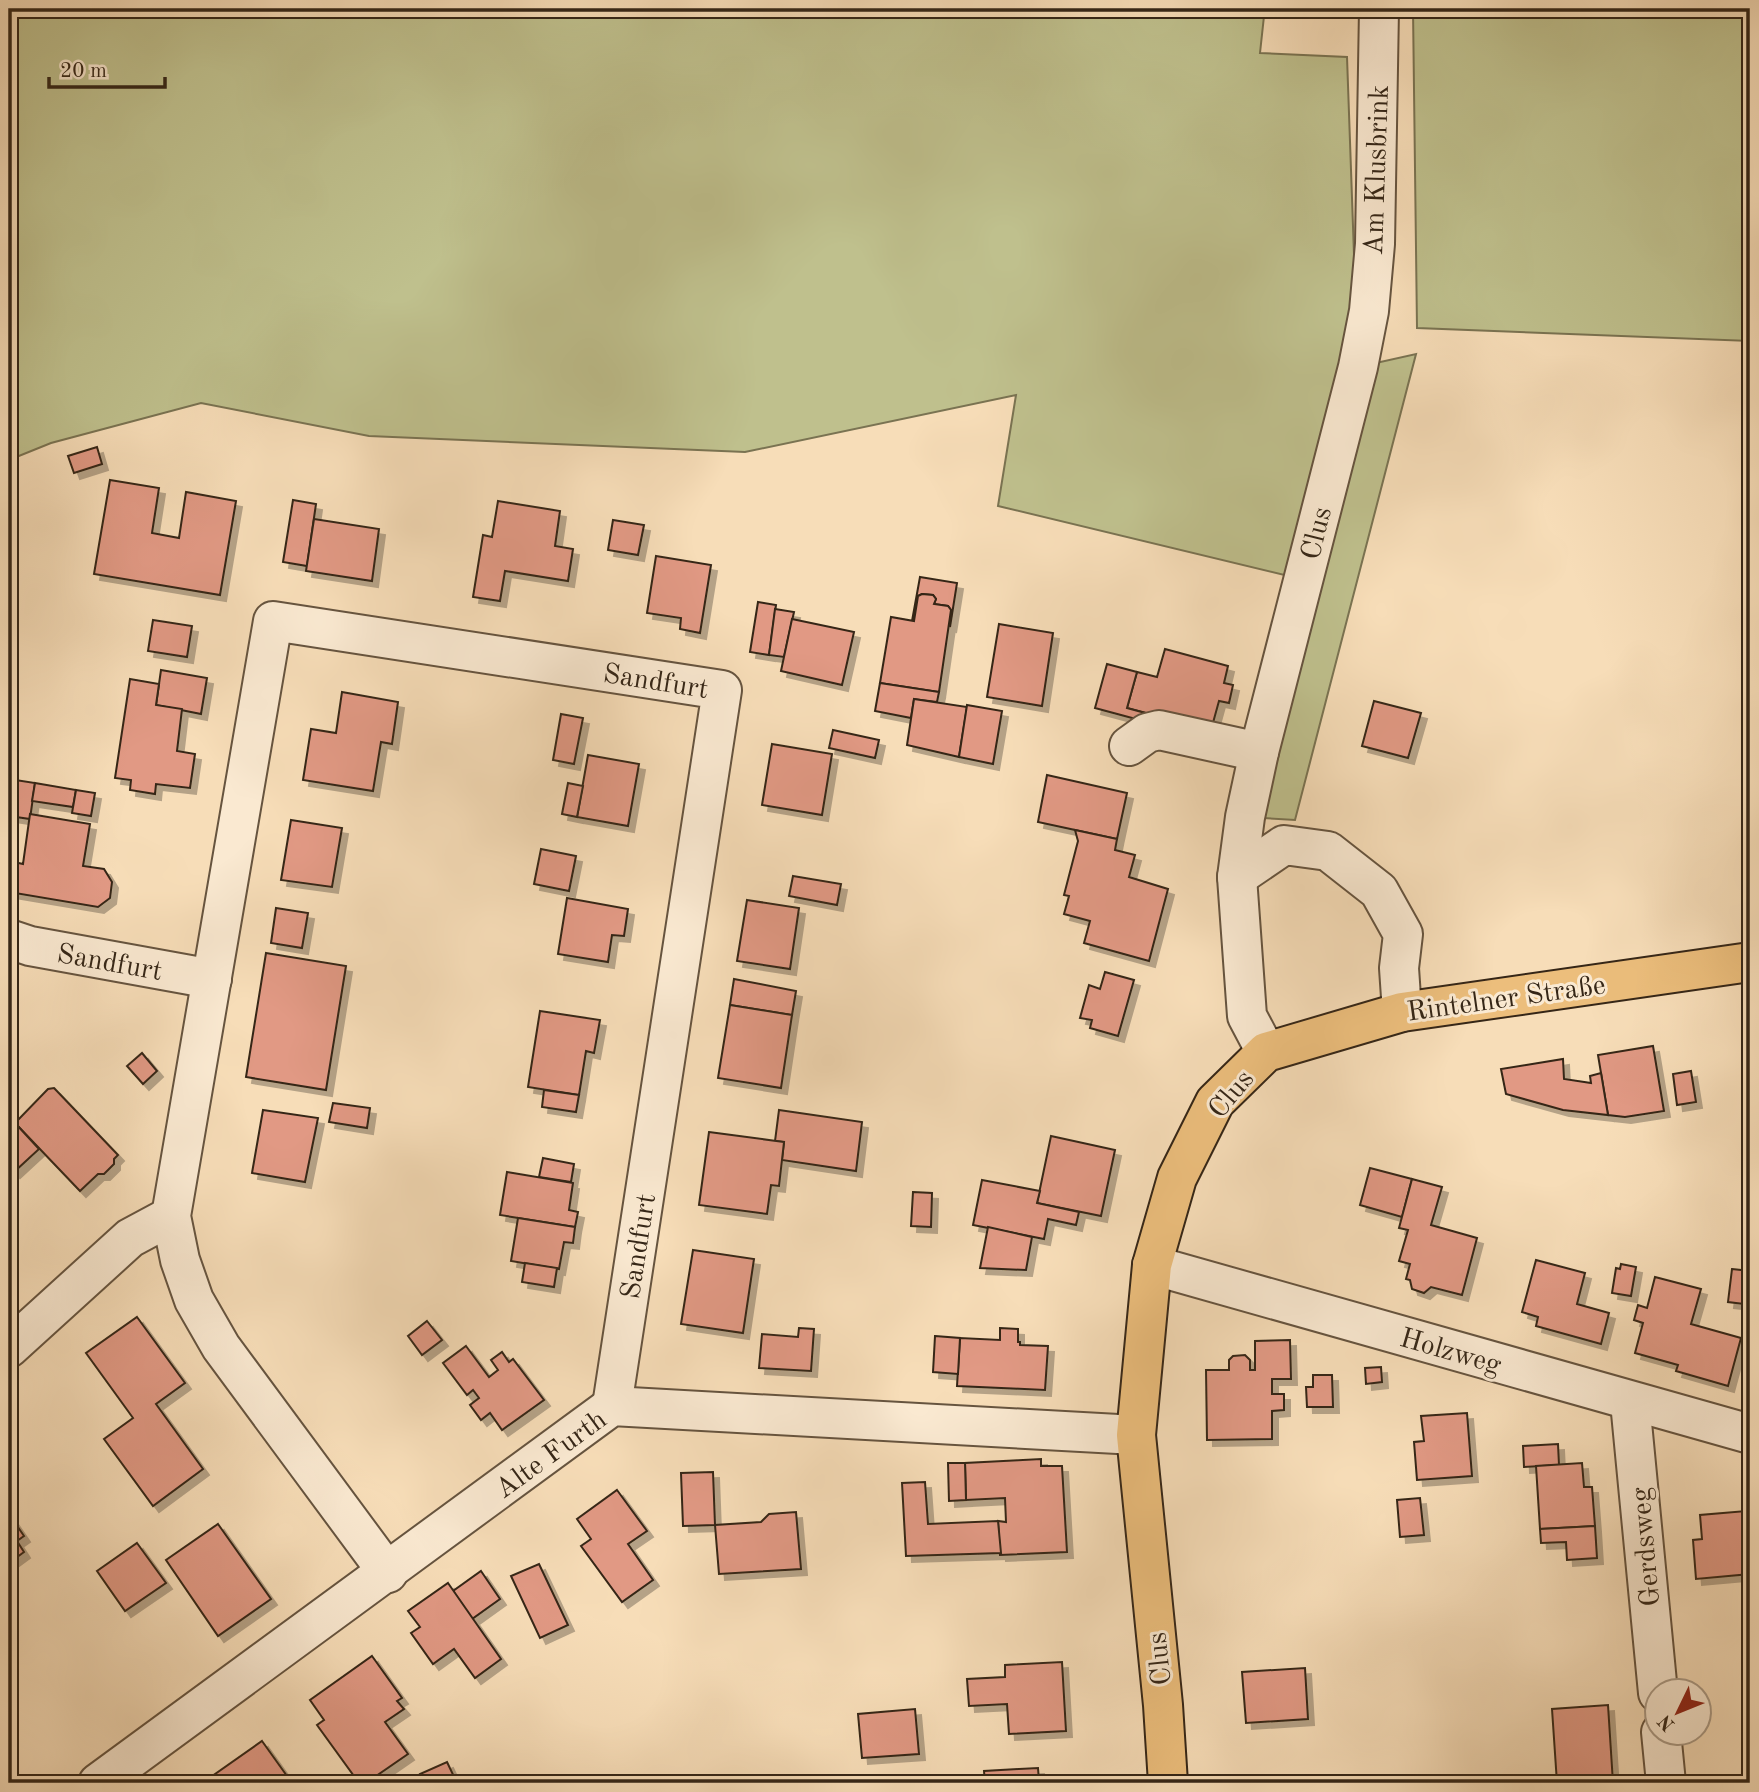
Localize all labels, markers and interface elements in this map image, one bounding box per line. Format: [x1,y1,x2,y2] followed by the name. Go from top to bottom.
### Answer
[49,46,164,90] scale bar
[60,61,107,82] text: 20 m
[1361,84,1395,256] street label: Am Klusbrink
[1298,504,1338,563] street label: Clus
[601,661,710,705] street label: Sandfurt
[55,941,164,987] street label: Sandfurt
[1405,972,1608,1028] street label: Rintelner Straße
[1204,1065,1260,1124] street label: Clus
[618,1192,662,1301] street label: Sandfurt
[1396,1325,1504,1381] street label: Holzweg
[491,1406,613,1505] street label: Alte Furth
[1628,1486,1666,1608] street label: Gerdsweg
[1144,1631,1178,1687] street label: Clus
[1644,1676,1714,1746] north arrow
[1655,1710,1679,1734] text: N

